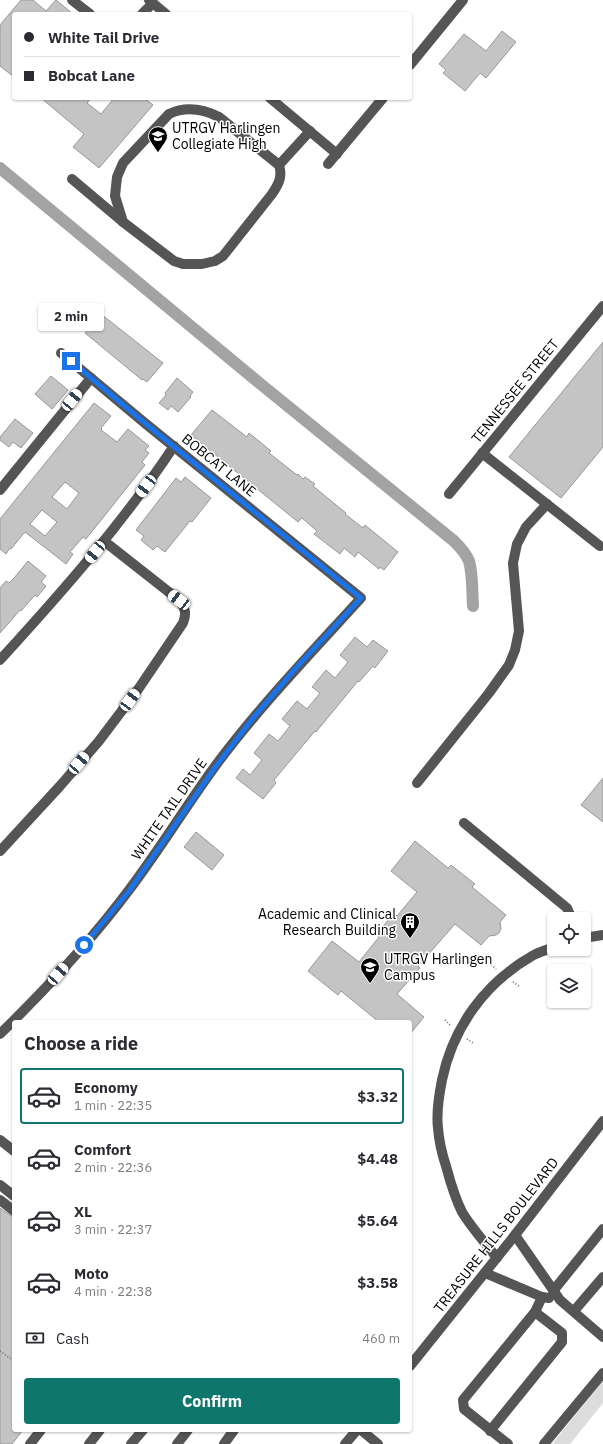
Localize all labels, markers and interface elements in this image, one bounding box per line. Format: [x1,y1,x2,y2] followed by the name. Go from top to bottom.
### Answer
[48,28,159,47] text: White Tail Drive
[48,66,135,85] text: Bobcat Lane
[172,119,280,153] place label: UTRGV Harlingen Collegiate High
[147,125,169,153] school or university icon: UTRGV Harlingen Collegiate High
[38,303,104,331] callout: 2 min
[54,308,88,325] text: 2 min
[467,335,563,447] street label: TENNESSEE STREET
[62,352,80,370] route end
[60,387,84,413] car
[178,429,260,501] street label: BOBCAT LANE
[134,473,158,499] car
[83,539,107,565] car
[166,588,192,612] car
[118,687,142,713] car
[67,750,91,776] car
[127,755,211,863] street label: WHITE TAIL DRIVE
[258,905,397,939] place label: Academic and Clinical Research Building
[399,911,421,939] building icon: Academic and Clinical Research Building
[547,912,591,1008] map controls
[547,912,591,956] button: locate
[75,936,93,954] route start
[384,950,492,984] place label: UTRGV Harlingen Campus
[359,956,381,984] school or university icon: UTRGV Harlingen Campus
[46,961,70,987] car
[547,964,591,1008] button: layers
[24,1032,138,1055] text: Choose a ride
[26,1078,62,1114] icon: car
[74,1078,138,1097] text: Economy
[357,1087,398,1106] text: $3.32
[74,1097,152,1114] text: 1 min · 22:35
[26,1140,62,1176] icon: car
[74,1140,131,1159] text: Comfort
[357,1149,398,1168] text: $4.48
[430,1154,562,1316] street label: TREASURE HILLS BOULEVARD
[74,1159,152,1176] text: 2 min · 22:36
[26,1202,62,1238] icon: car
[74,1202,92,1221] text: XL
[357,1211,398,1230] text: $5.64
[74,1221,152,1238] text: 3 min · 22:37
[26,1264,62,1300] icon: car
[74,1264,109,1283] text: Moto
[357,1273,398,1292] text: $3.58
[74,1283,152,1300] text: 4 min · 22:38
[24,1327,46,1349] icon: cash
[56,1329,89,1348] text: Cash
[362,1330,400,1347] text: 460 m
[24,1378,400,1424] button: Confirm

